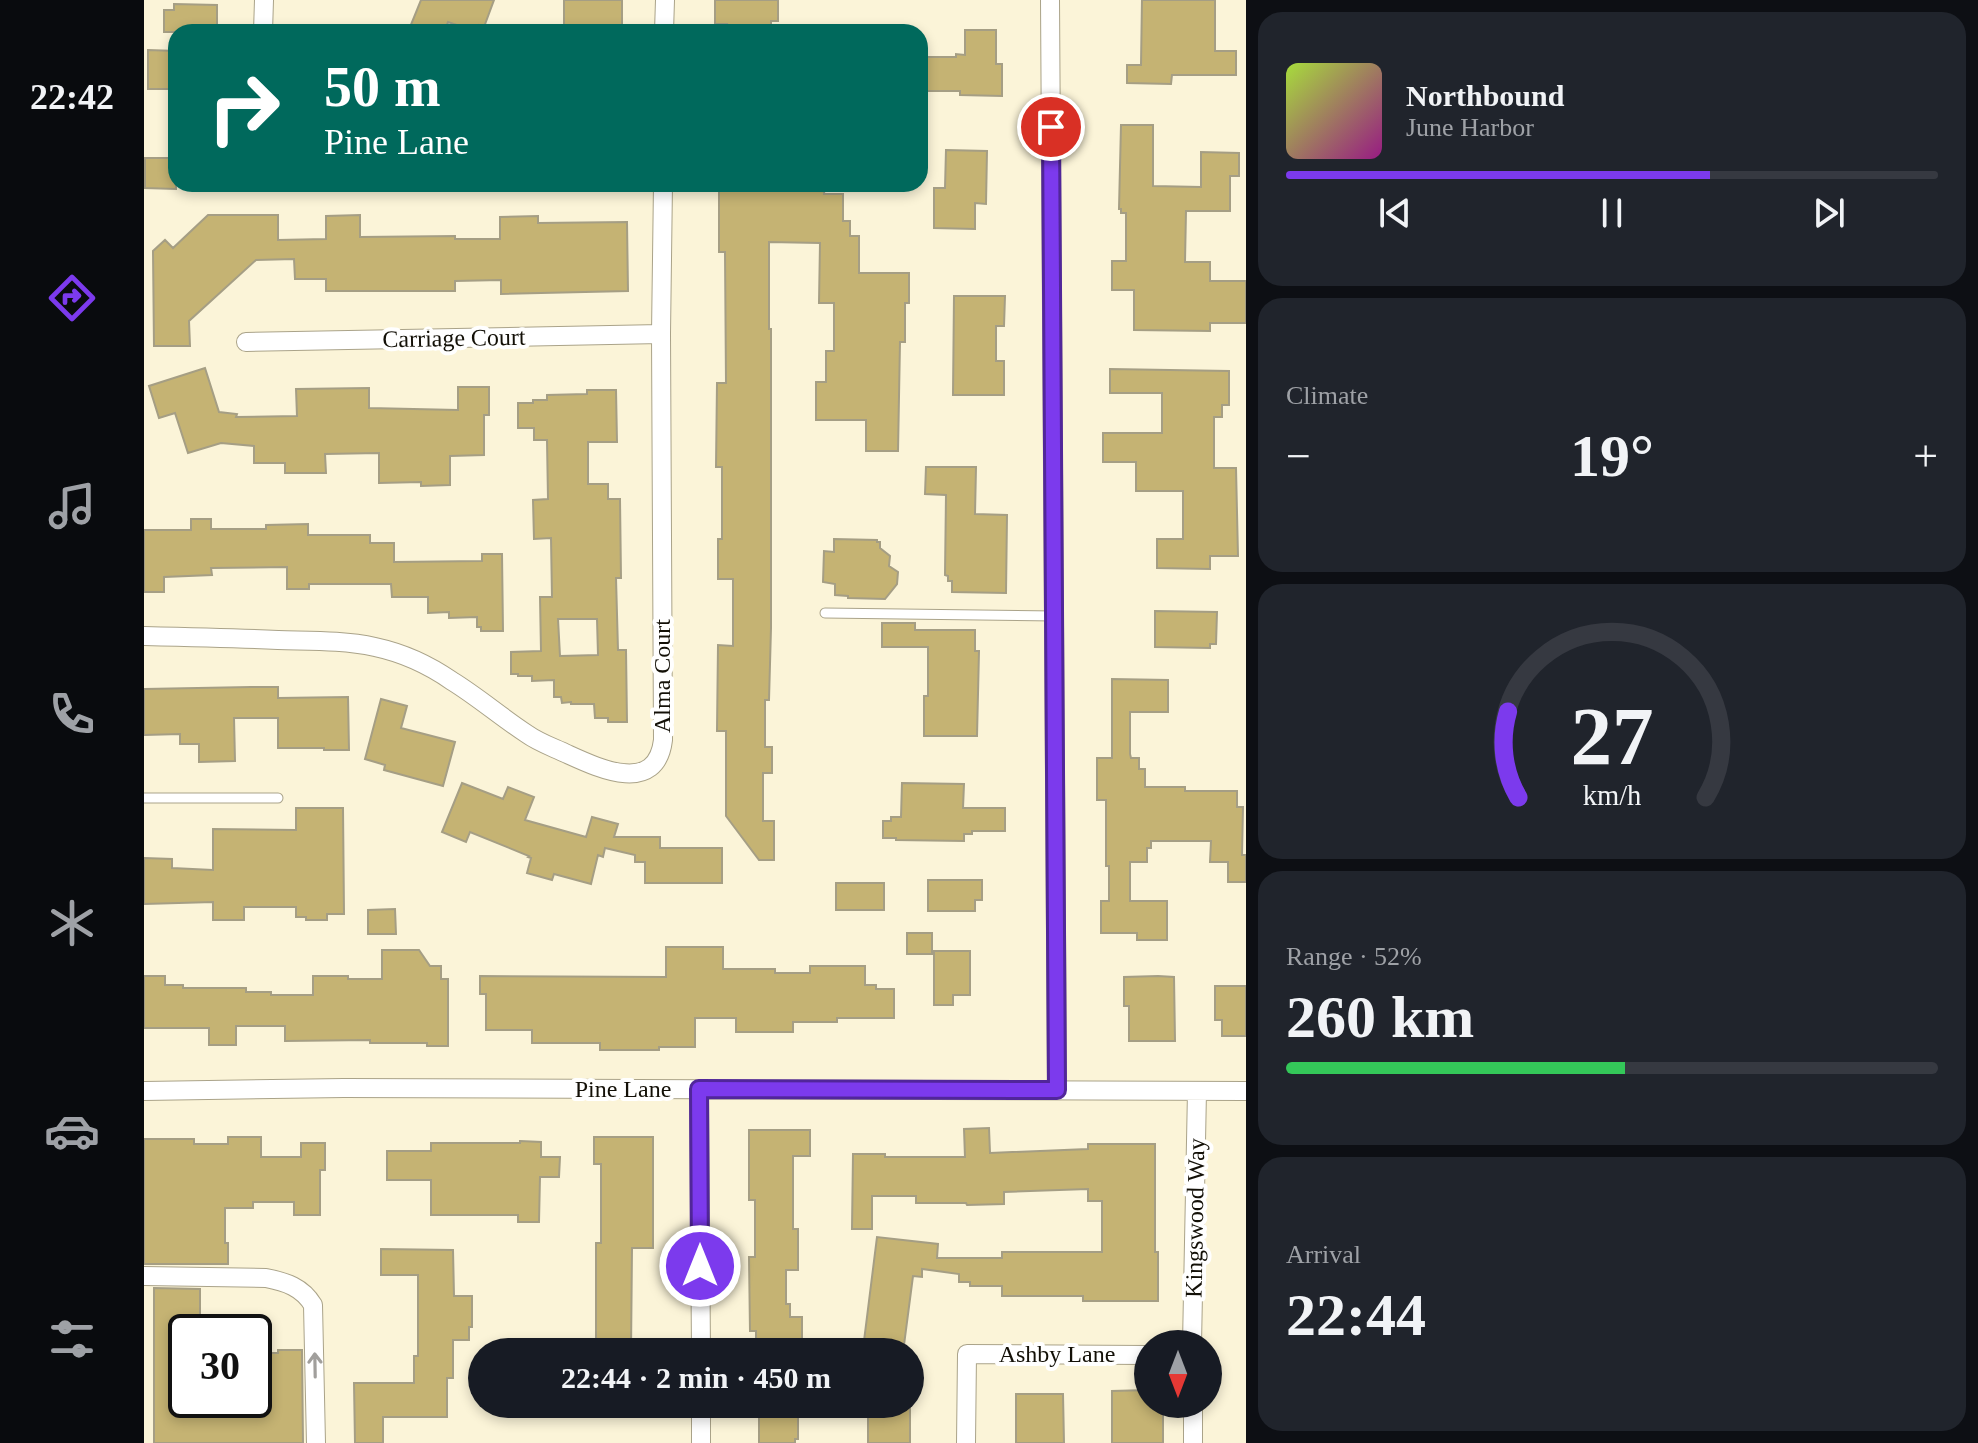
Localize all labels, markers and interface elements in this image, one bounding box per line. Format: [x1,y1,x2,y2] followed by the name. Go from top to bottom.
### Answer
[192,56,296,160] icon: right
[324,56,441,118] text: 50 m
[30,77,114,117] text: 22:42
[1406,79,1564,112] text: Northbound
[1017,93,1085,161] pin
[1029,105,1073,149] icon: arrive
[1406,113,1534,142] text: June Harbor
[324,122,469,162] text: Pine Lane
[1373,191,1417,235] icon: previous
[1590,191,1634,235] icon: pause
[1807,191,1851,235] icon: next
[44,270,100,326] icon: directions
[382,324,526,352] street label: Carriage Court
[1286,381,1368,410] text: Climate
[1570,423,1654,489] text: 19°
[1286,432,1311,481] text: −
[1913,432,1938,481] text: +
[44,478,100,534] icon: music
[649,619,675,733] street label: Alma Court
[44,686,100,742] icon: phone
[1570,689,1654,781] text: 27
[1583,780,1641,811] text: km/h
[44,895,100,951] icon: climate
[1286,942,1422,971] text: Range · 52%
[1286,984,1474,1050] text: 260 km
[575,1076,671,1102] street label: Pine Lane
[44,1103,100,1159] icon: car
[1181,1138,1209,1298] street label: Kingswood Way
[658,1224,742,1308] position arrow
[1286,1240,1361,1269] text: Arrival
[1286,1282,1426,1348] text: 22:44
[44,1311,100,1367] icon: filters
[168,1314,272,1418] speed limit sign: 30
[1134,1330,1222,1418] north arrow
[1134,1330,1222,1418] map controls
[999,1341,1115,1367] street label: Ashby Lane
[307,1352,323,1379] one-way arrow
[561,1361,831,1394] text: 22:44 · 2 min · 450 m

